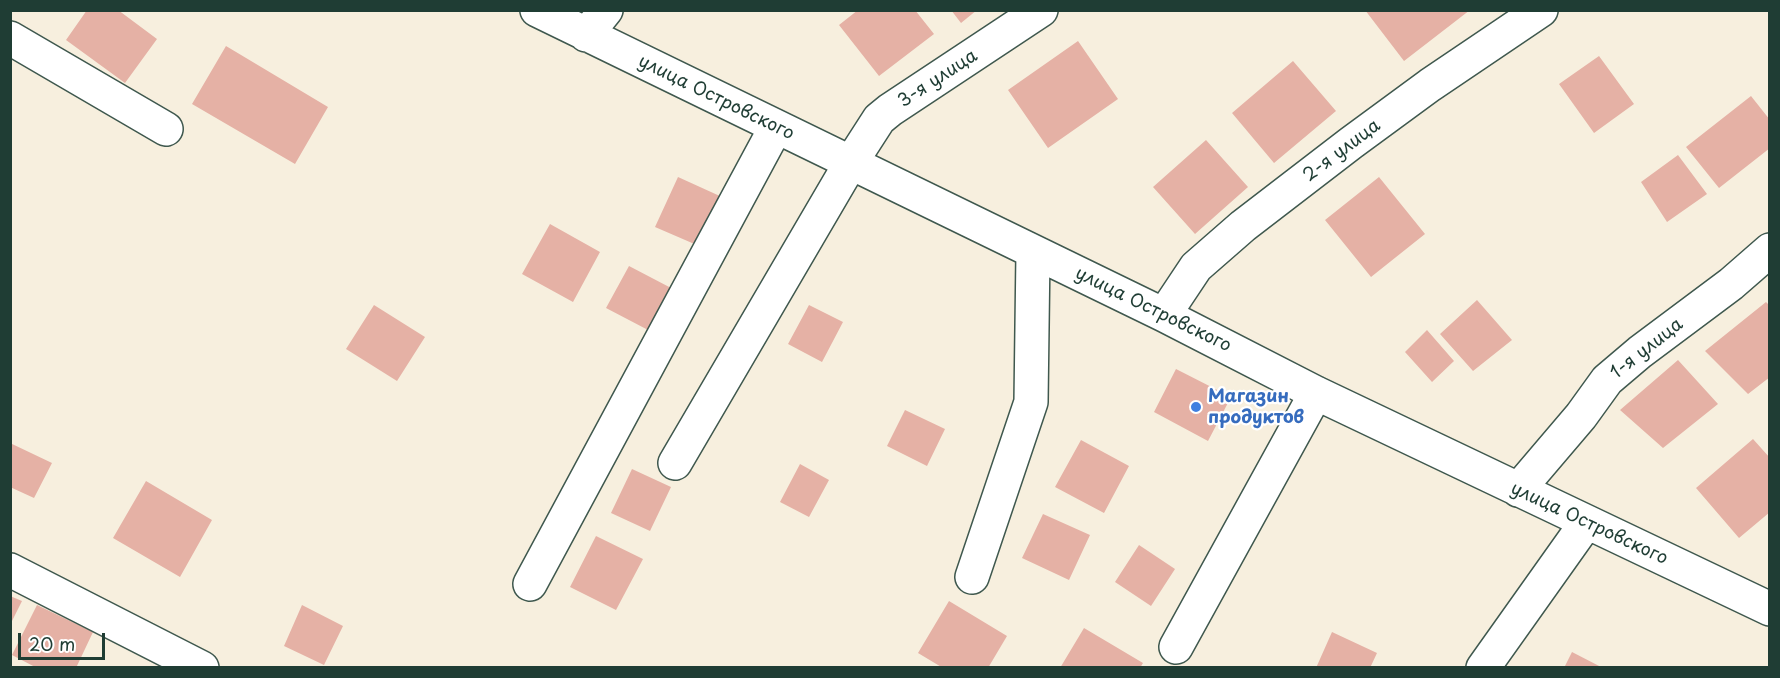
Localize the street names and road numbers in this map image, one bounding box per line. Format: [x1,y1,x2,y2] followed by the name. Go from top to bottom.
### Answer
[894,45,982,113] street label: 3-я улица
[634,51,798,145] street label: улица Островского
[1299,115,1385,187] street label: 2-я улица
[1071,263,1235,357] street label: улица Островского
[1606,314,1688,384] street label: 1-я улица
[1507,478,1671,570] street label: улица Островского

